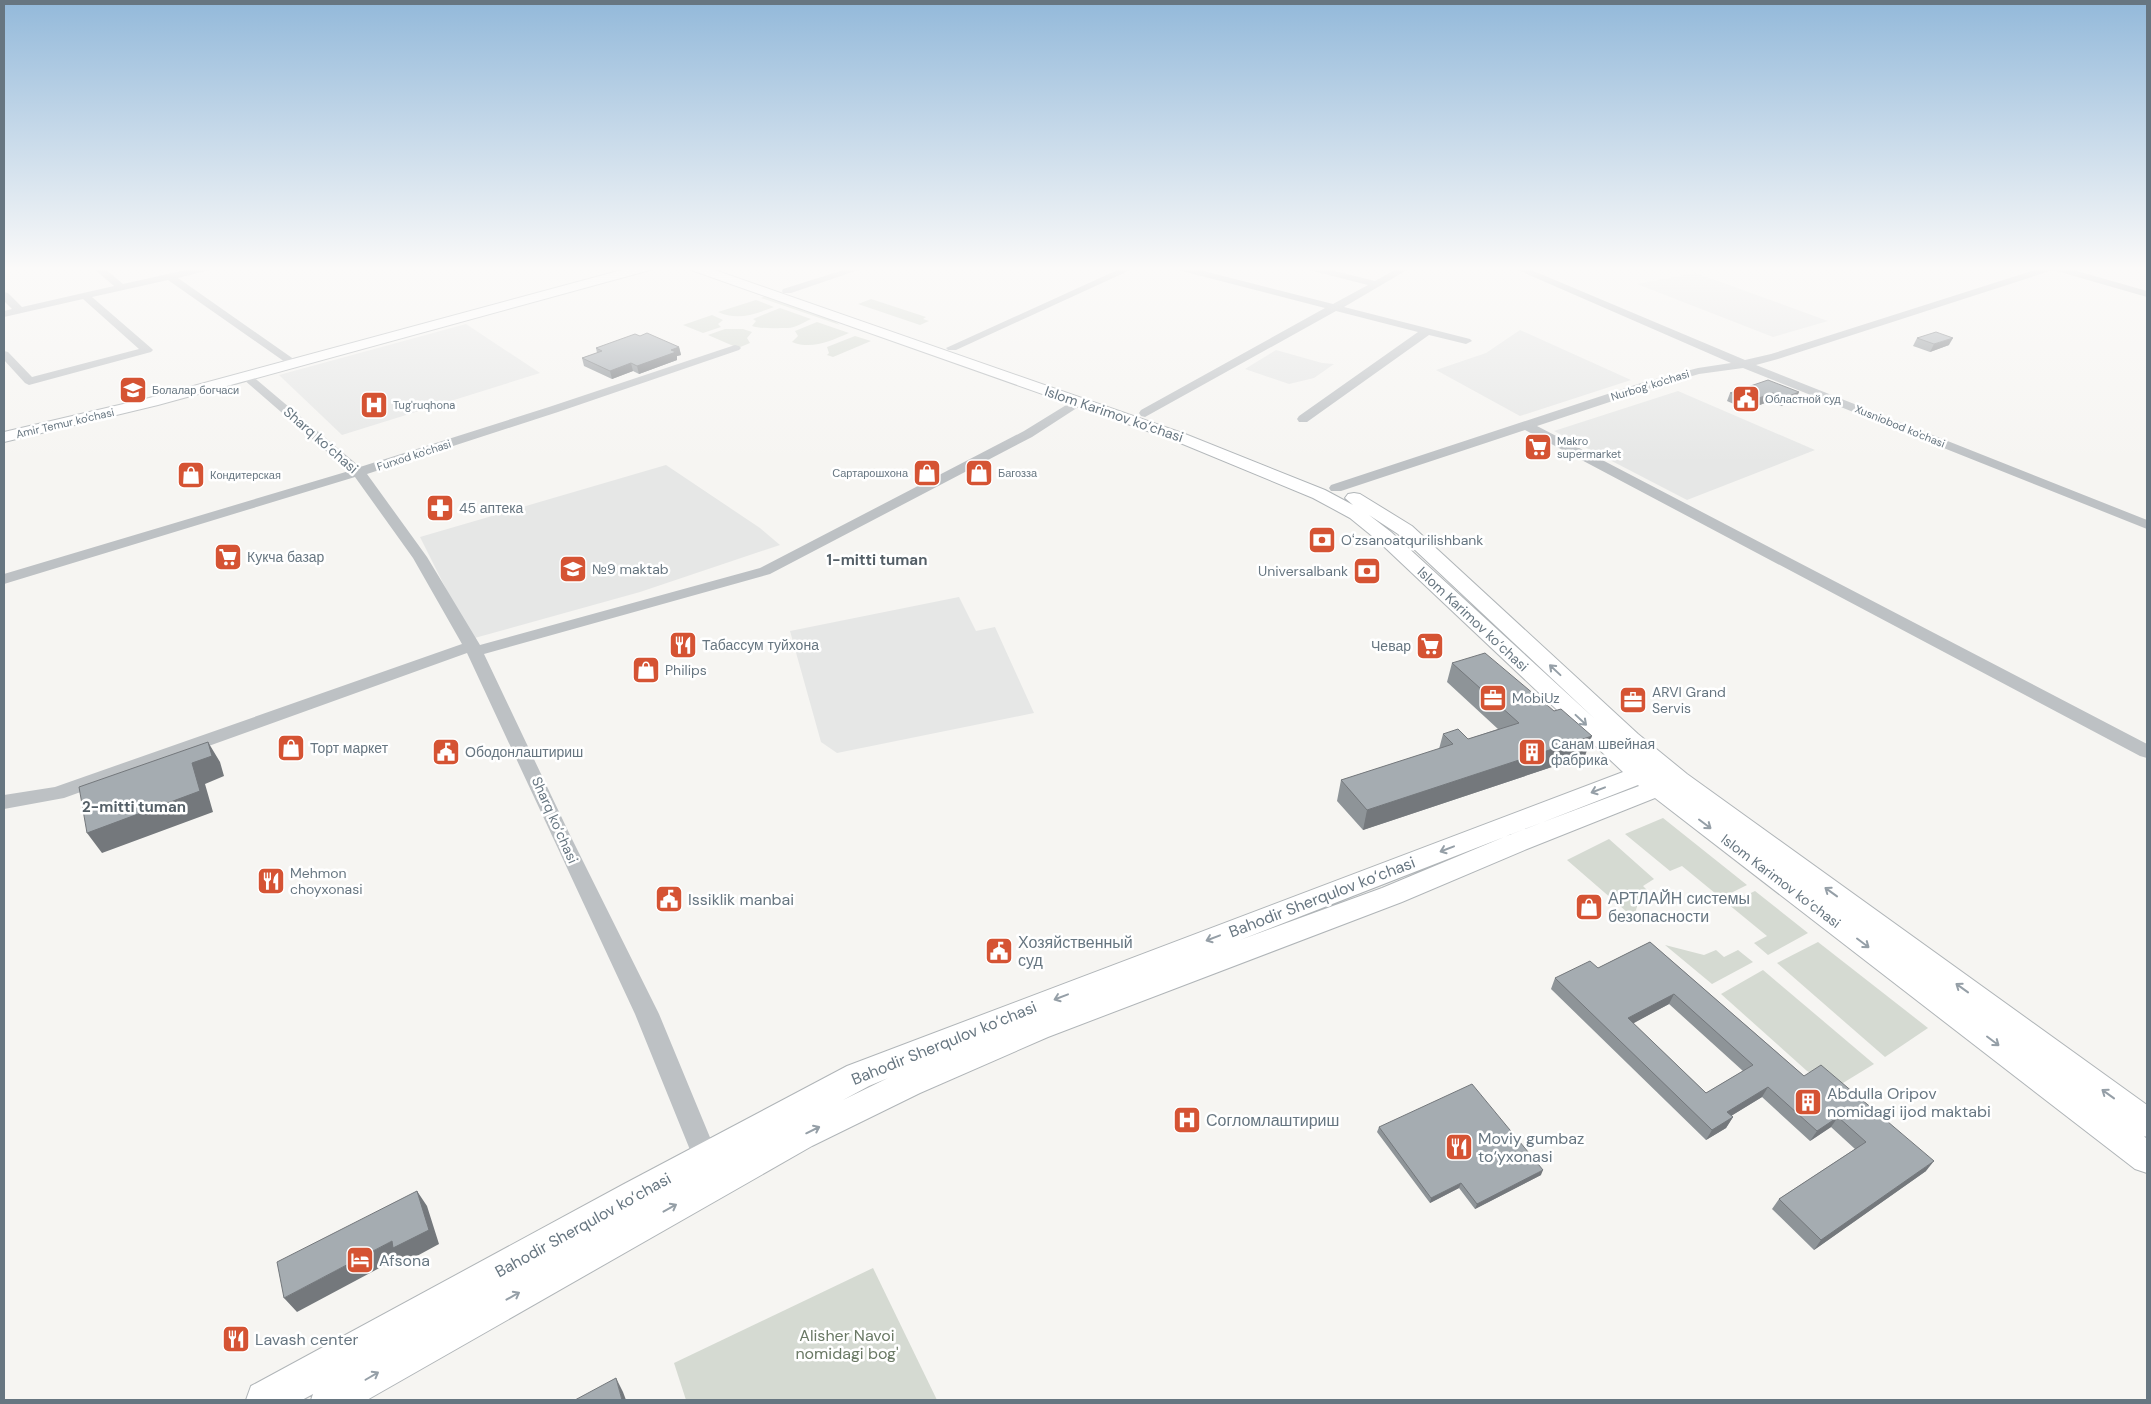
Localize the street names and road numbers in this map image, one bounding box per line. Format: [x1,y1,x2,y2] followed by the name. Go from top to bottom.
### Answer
[1609,366,1691,404] street label: Nurbog' ko'chasi
[1042,382,1186,446] street label: Islom Karimov ko‘chasi
[1853,401,1947,451] street label: Xusniobod ko'chasi
[280,403,362,477] street label: Sharq ko‘chasi
[14,405,116,441] street label: Amir Temur ko'chasi
[375,436,453,474] street label: Furxod ko'chasi
[1414,563,1532,675] street label: Islom Karimov ko‘chasi
[528,774,582,866] street label: Sharq ko‘chasi
[1718,830,1844,932] street label: Islom Karimov ko‘chasi
[1226,852,1418,942] street label: Bahodir Sherqulov ko‘chasi
[848,996,1040,1090] street label: Bahodir Sherqulov ko‘chasi
[491,1168,675,1282] street label: Bahodir Sherqulov ko‘chasi

